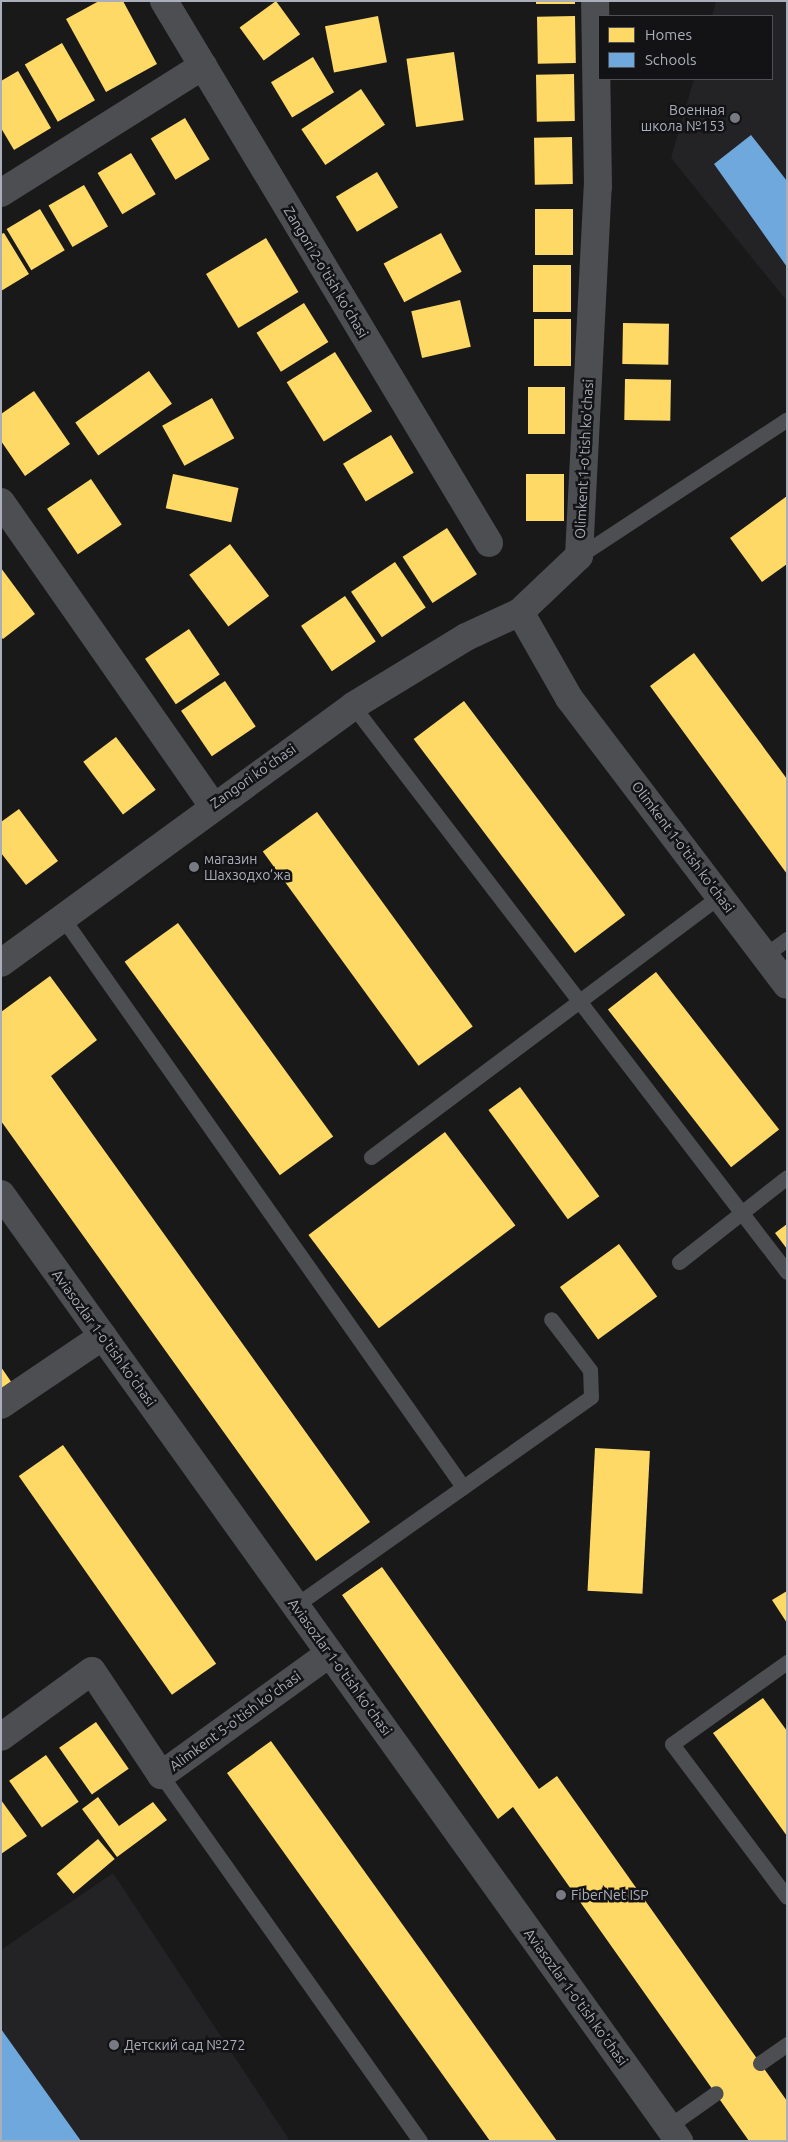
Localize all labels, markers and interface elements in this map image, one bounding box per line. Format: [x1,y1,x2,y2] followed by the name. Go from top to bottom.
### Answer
[598,15,773,80] legend
[645,26,692,43] text: Homes
[645,51,696,68] text: Schools
[641,102,725,134] place label: Военная школа №153
[729,112,741,124] marker: Военная школа №153
[280,203,372,341] street label: Zangori 2-o'tish ko'chasi
[571,379,597,539] street label: Olimkent 1-o'tish ko'chasi
[207,740,299,812] street label: Zangori ko'chasi
[628,778,738,916] street label: Olimkent 1-o'tish ko'chasi
[204,851,291,884] place label: магазин Шахзодхо’жа
[188,861,200,873] marker: магазин Шахзодхо’жа
[49,1266,159,1410] street label: Aviasozlar 1-o'tish ko'chasi
[285,1595,395,1739] street label: Aviasozlar 1-o'tish ko'chasi
[166,1668,304,1774] street label: Alimkent 5-o'tish ko'chasi
[571,1887,649,1903] place label: FiberNet ISP
[555,1889,567,1901] marker: FiberNet ISP
[521,1925,631,2069] street label: Aviasozlar 1-o'tish ko'chasi
[124,2037,245,2053] place label: Детский сад №272
[108,2039,120,2051] marker: Детский сад №272

